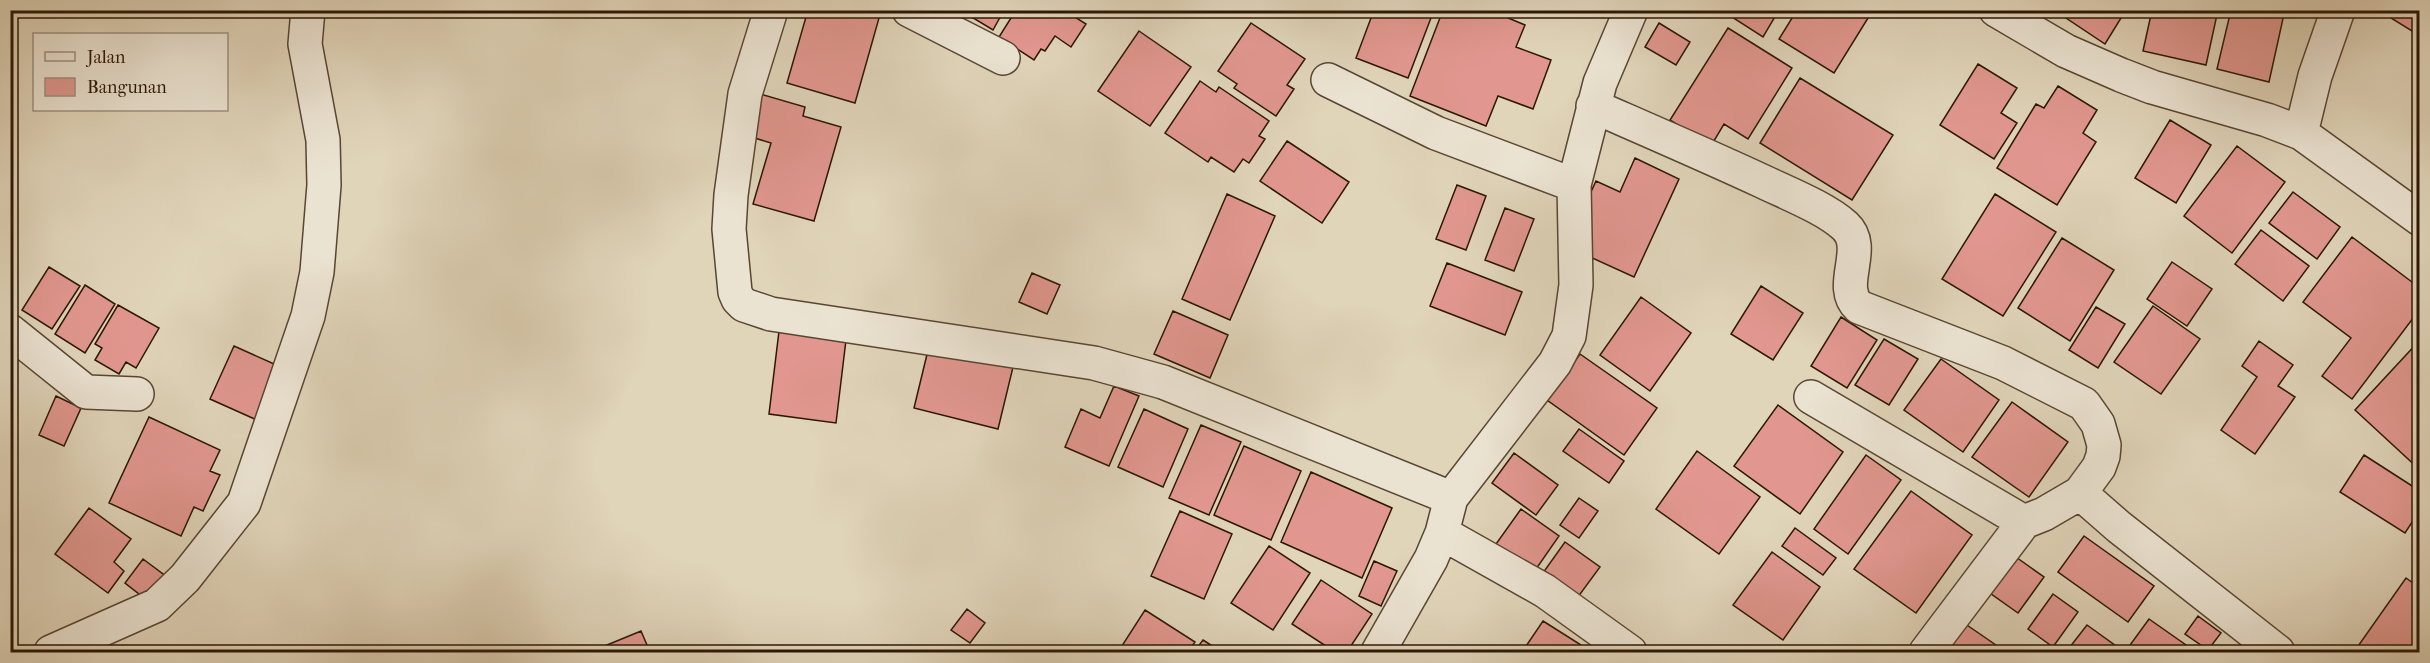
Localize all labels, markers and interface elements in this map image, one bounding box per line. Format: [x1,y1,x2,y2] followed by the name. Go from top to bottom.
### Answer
[33,33,228,111] legend
[85,47,126,68] text: Jalan
[87,77,167,98] text: Bangunan

